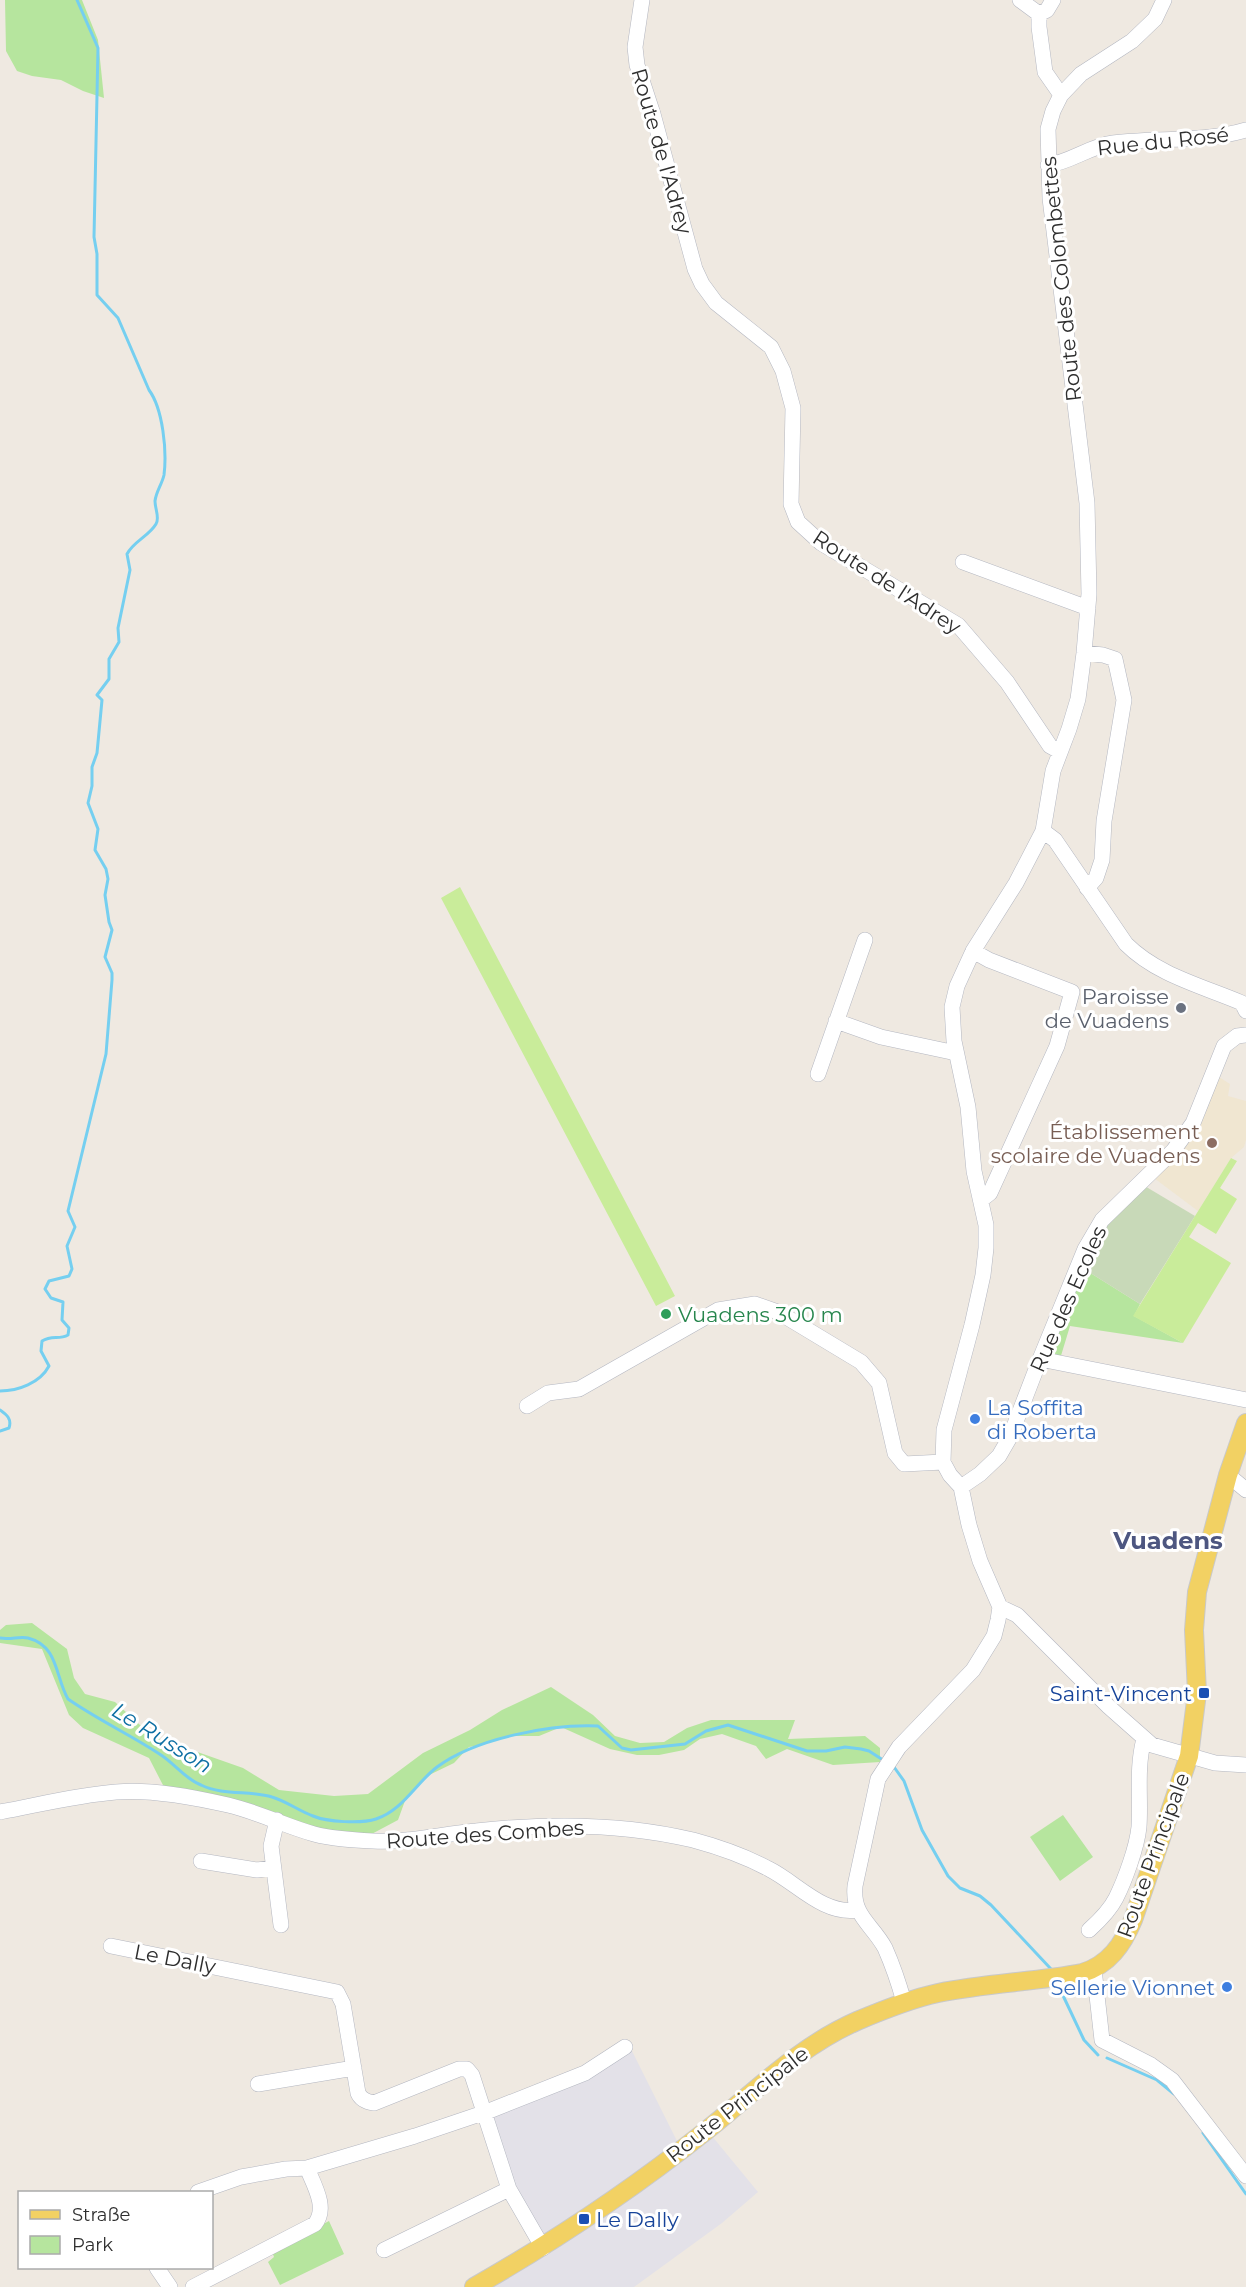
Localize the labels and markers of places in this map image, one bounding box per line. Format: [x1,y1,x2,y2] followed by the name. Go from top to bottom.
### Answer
[1045,984,1169,1033] place label: Paroisse de Vuadens
[1174,1001,1188,1015] marker: Paroisse de Vuadens
[991,1119,1200,1168] place label: Établissement scolaire de Vuadens
[1205,1136,1219,1150] marker: Établissement scolaire de Vuadens
[678,1302,843,1327] place label: Vuadens 300 m
[659,1307,673,1321] marker: Vuadens 300 m
[987,1395,1097,1444] place label: La Soffita di Roberta
[968,1412,982,1426] marker: La Soffita di Roberta
[1050,1681,1192,1706] place label: Saint-Vincent
[1197,1686,1211,1700] marker: Saint-Vincent
[1051,1975,1215,2000] place label: Sellerie Vionnet
[1220,1980,1234,1994] marker: Sellerie Vionnet
[596,2207,679,2232] place label: Le Dally
[577,2212,591,2226] marker: Le Dally

